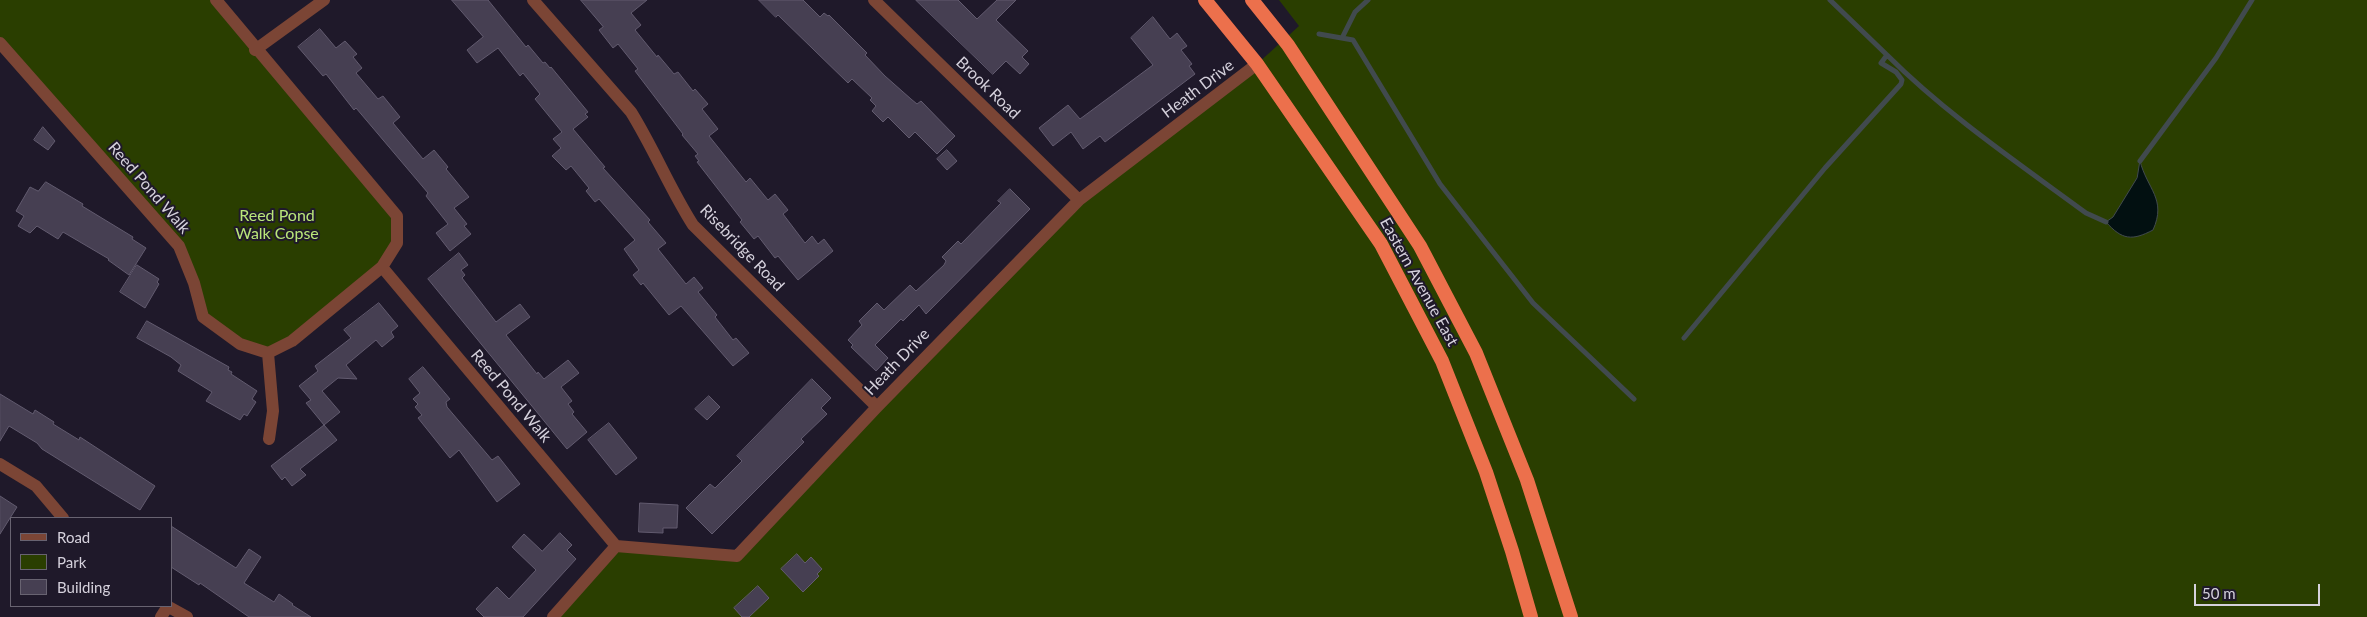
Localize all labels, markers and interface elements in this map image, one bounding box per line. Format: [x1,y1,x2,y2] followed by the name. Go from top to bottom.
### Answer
[952,53,1024,123] street label: Brook Road
[1158,56,1238,122] street label: Heath Drive
[104,138,194,238] street label: Reed Pond Walk
[696,201,788,295] street label: Risebridge Road
[235,206,319,244] park label: Reed Pond Walk Copse
[1376,214,1462,350] street label: Eastern Avenue East
[861,325,933,399] street label: Heath Drive
[467,346,555,446] street label: Reed Pond Walk
[10,517,172,607] legend
[57,528,90,546] text: Road
[57,553,86,571] text: Park
[2197,574,2323,606] scale bar
[57,578,110,596] text: Building
[2202,584,2236,602] text: 50 m

